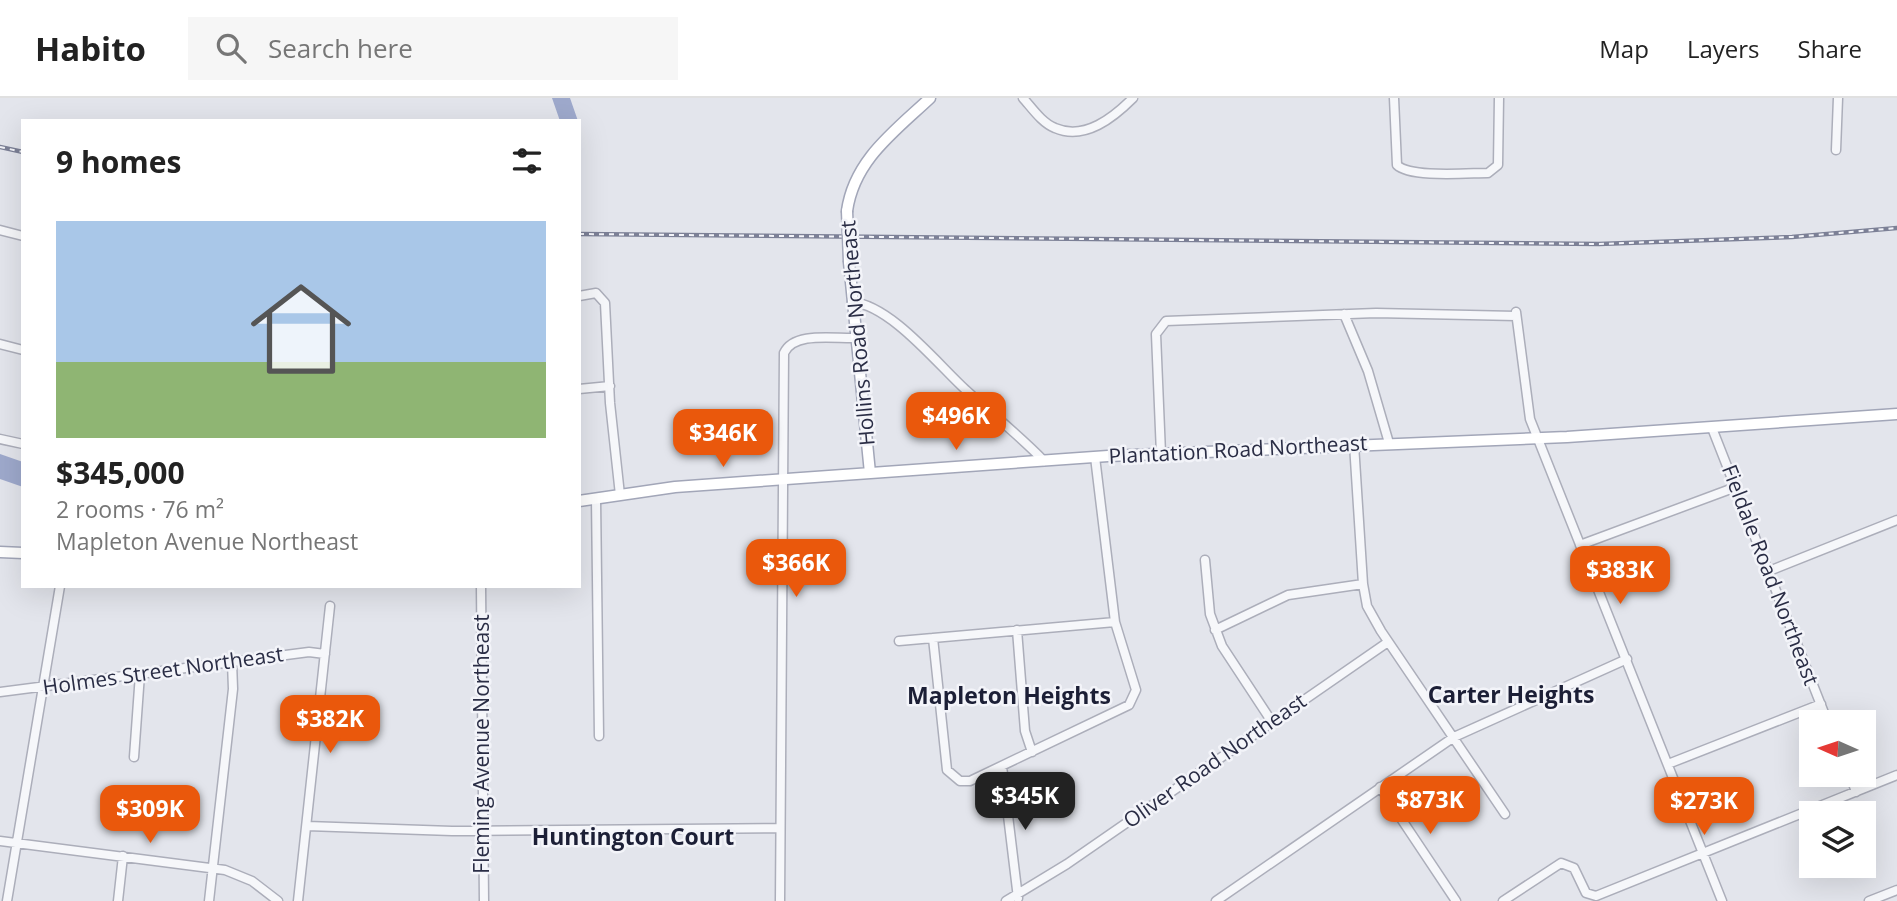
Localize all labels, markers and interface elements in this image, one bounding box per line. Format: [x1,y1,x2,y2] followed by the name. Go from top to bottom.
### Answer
[188,17,678,80] search box
[35,26,146,71] text: Habito
[212,29,250,67] icon: search
[268,30,413,66] text: Search here
[1599,32,1649,65] text: Map
[1687,32,1760,65] text: Layers
[1798,32,1862,65] text: Share
[56,141,181,182] text: 9 homes
[508,142,546,180] icon: filters
[833,219,881,447] street label: Hollins Road Northeast
[238,266,364,392] icon: home
[907,392,1005,452] pin: $496K
[922,399,990,431] text: $496K
[674,410,772,469] pin: $346K
[689,416,757,448] text: $346K
[1108,428,1368,470] street label: Plantation Road Northeast
[56,452,185,493] text: $345,000
[1716,460,1826,689] street label: Fieldale Road Northeast
[56,493,224,525] text: 2 rooms · 76 m²
[56,525,358,557] text: Mapleton Avenue Northeast
[747,540,845,599] pin: $366K
[762,546,830,578] text: $366K
[1571,546,1669,606] pin: $383K
[1586,553,1654,585] text: $383K
[467,614,495,874] street label: Fleming Avenue Northeast
[41,639,285,701] street label: Holmes Street Northeast
[1428,678,1594,710] district label: Carter Heights
[907,679,1111,711] district label: Mapleton Heights
[1117,686,1311,834] street label: Oliver Road Northeast
[281,696,379,755] pin: $382K
[296,702,364,734] text: $382K
[1799,710,1876,788] north arrow
[1799,710,1876,878] map controls
[976,772,1074,832] pin: $345K
[1381,776,1479,836] pin: $873K
[1655,778,1753,837] pin: $273K
[991,779,1059,811] text: $345K
[1396,783,1464,815] text: $873K
[1670,784,1738,816] text: $273K
[101,786,199,845] pin: $309K
[116,792,184,824] text: $309K
[1799,801,1876,878] button: layers
[532,820,734,852] district label: Huntington Court

